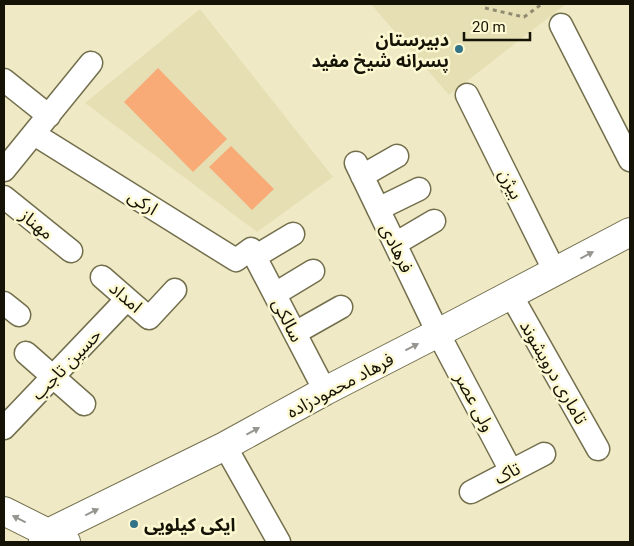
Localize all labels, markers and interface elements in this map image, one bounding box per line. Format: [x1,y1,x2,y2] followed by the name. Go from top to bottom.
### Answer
[464,10,530,42] scale bar
[472,18,506,36] text: 20 m
[312,29,449,74] place label: دبیرستان پسرانه شیخ مفید
[453,43,465,55] marker: دبیرستان پسرانه شیخ مفید
[494,165,527,203] street label: بیژن
[124,185,162,220] street label: ارکی
[15,204,58,244] street label: مهناز
[375,220,418,277] street label: فرهادی
[579,251,594,259] one-way arrow
[105,277,147,317] street label: امداد
[267,295,308,346] street label: سالکی
[515,316,592,428] street label: تاماری درویشوند
[27,324,106,405] street label: حسین تاجب
[405,343,419,351] one-way arrow
[283,348,397,423] street label: فرهاد محمودزاده
[449,368,499,436] street label: ولی عصر
[245,427,260,435] one-way arrow
[490,458,524,488] street label: تاک
[85,508,99,516] one-way arrow
[144,514,235,535] place label: ایکی کیلویی
[12,515,26,523] one-way arrow
[128,518,140,530] marker: ایکی کیلویی

